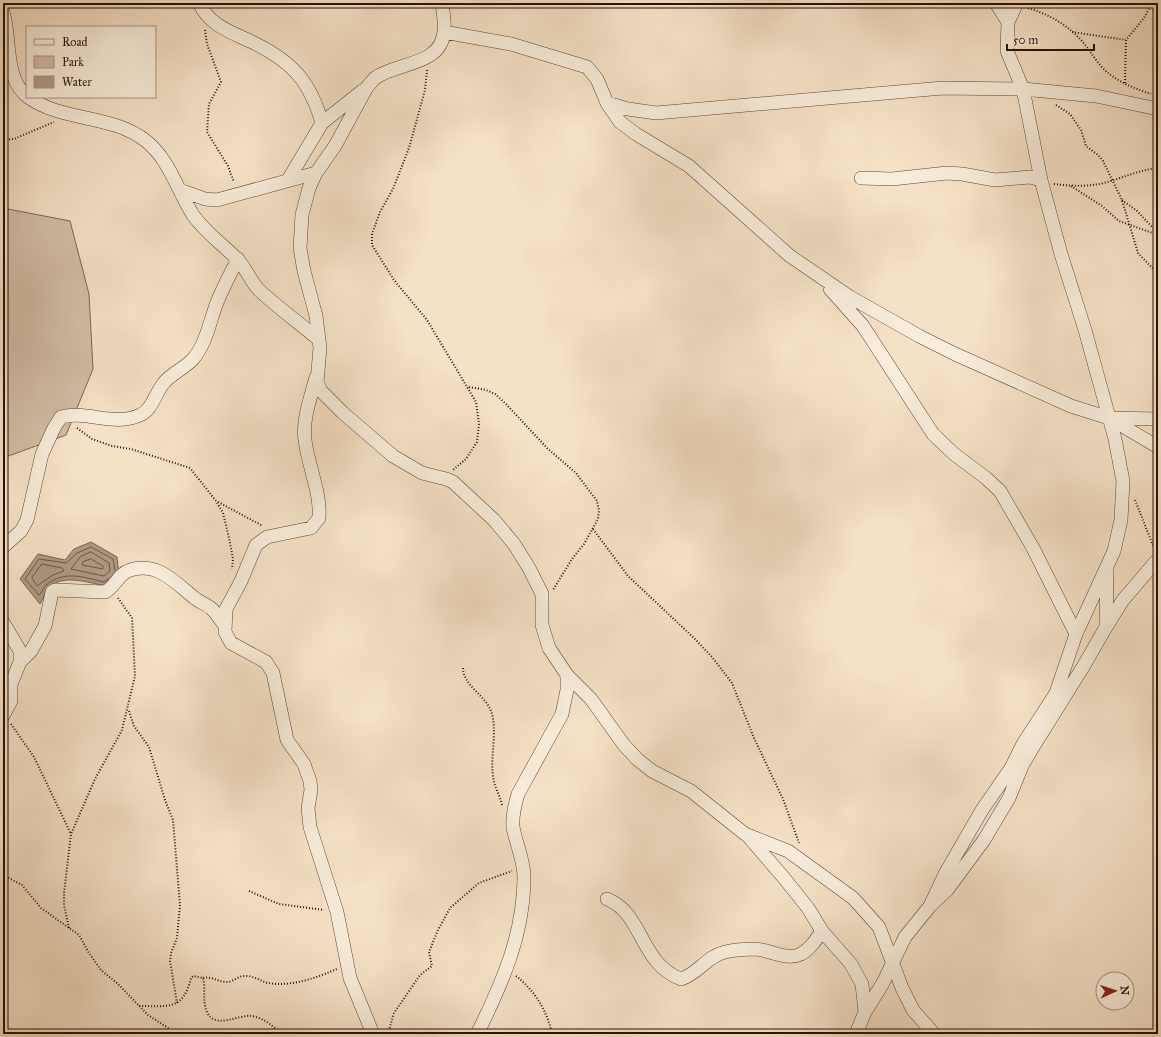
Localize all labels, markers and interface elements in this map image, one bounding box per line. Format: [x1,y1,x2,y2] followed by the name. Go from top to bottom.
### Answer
[26,26,156,98] legend
[1007,26,1094,52] scale bar
[1013,33,1038,47] text: 50 m
[62,35,88,49] text: Road
[62,55,84,69] text: Park
[62,75,92,89] text: Water
[1095,971,1135,1011] north arrow
[1118,985,1131,996] text: N

